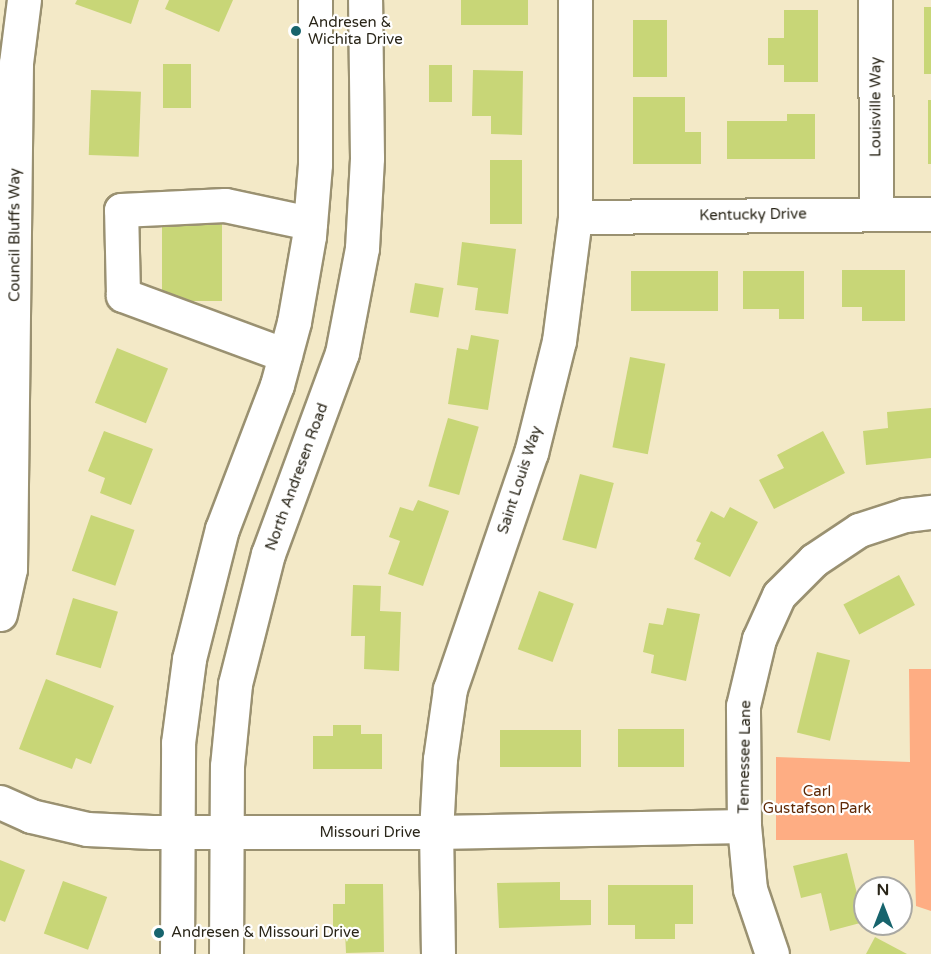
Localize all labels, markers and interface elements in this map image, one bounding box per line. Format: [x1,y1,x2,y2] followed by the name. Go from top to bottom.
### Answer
[308,13,403,48] place label: Andresen & Wichita Drive
[289,24,303,38] marker: Andresen & Wichita Drive
[867,57,885,157] street label: Louisville Way
[6,168,24,302] street label: Council Bluffs Way
[699,205,807,225] street label: Kentucky Drive
[262,401,332,553] street label: North Andresen Road
[494,424,546,536] street label: Saint Louis Way
[735,700,755,814] street label: Tennessee Lane
[763,782,871,817] park label: Carl Gustafson Park
[319,824,421,842] street label: Missouri Drive
[853,876,913,936] north arrow
[877,880,889,900] text: N
[171,924,359,942] place label: Andresen & Missouri Drive
[152,926,166,940] marker: Andresen & Missouri Drive

